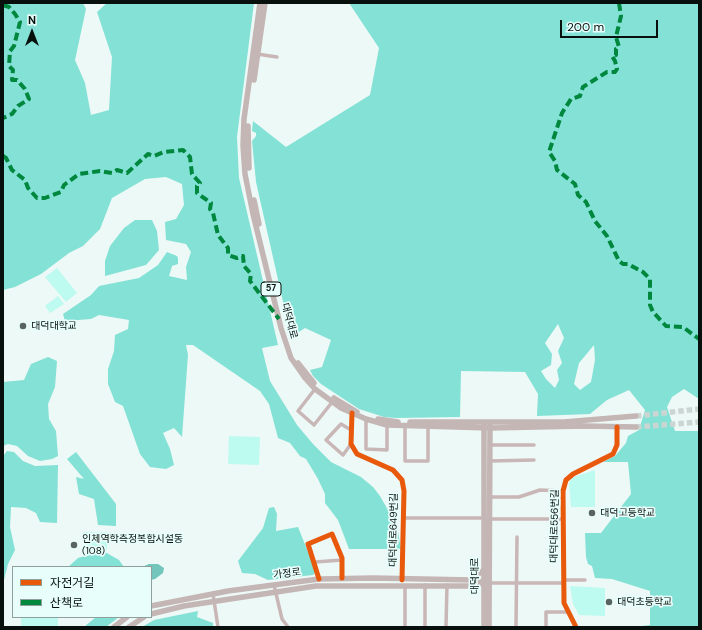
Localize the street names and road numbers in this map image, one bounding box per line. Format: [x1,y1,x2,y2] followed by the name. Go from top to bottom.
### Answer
[261,282,281,296] road number: 57
[278,302,300,340] street label: 대덕대로
[548,489,562,563] street label: 대덕대로556번길
[387,493,401,567] street label: 대덕대로649번길
[469,558,481,594] street label: 대덕대로
[273,566,301,582] street label: 가정로

